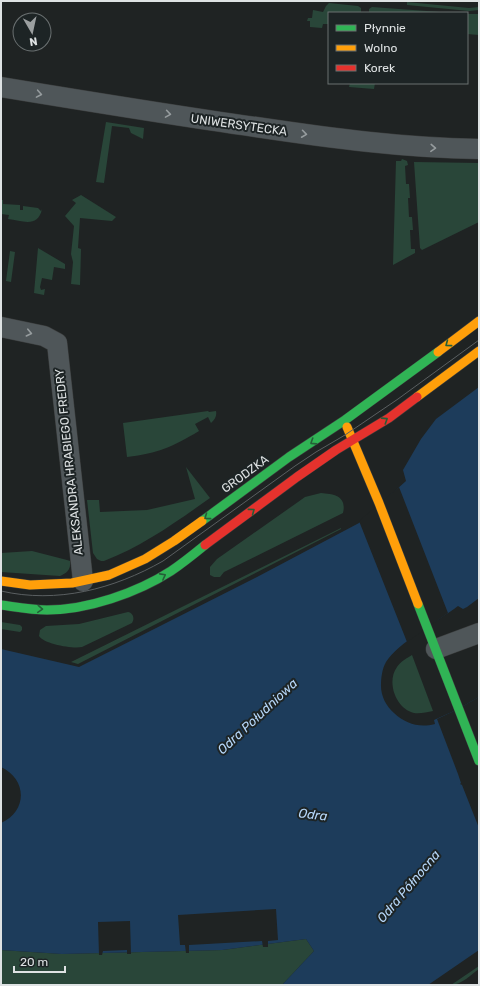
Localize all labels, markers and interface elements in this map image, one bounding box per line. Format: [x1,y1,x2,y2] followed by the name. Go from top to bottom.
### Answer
[12,12,52,52] north arrow
[328,12,468,84] legend
[364,21,406,35] text: Płynnie
[28,34,38,48] text: N
[364,41,397,55] text: Wolno
[364,61,396,75] text: Korek
[36,89,43,97] one-way arrow
[165,109,171,118] one-way arrow
[190,111,288,139] street label: UNIWERSYTECKA
[301,129,307,138] one-way arrow
[430,143,436,152] one-way arrow
[26,328,33,337] one-way arrow
[445,339,452,346] one-way arrow
[52,368,86,556] street label: ALEKSANDRA HRABIEGO FREDRY
[381,417,388,425] one-way arrow
[310,437,317,444] one-way arrow
[219,452,271,496] street label: GRODZKA
[247,509,254,516] one-way arrow
[204,512,211,520] one-way arrow
[159,573,167,580] one-way arrow
[37,605,43,614] one-way arrow
[214,675,301,757] water label: Odra Południowa
[298,805,329,824] water label: Odra
[374,847,443,926] water label: Odra Północna
[14,948,65,974] scale bar
[20,955,48,969] text: 20 m

